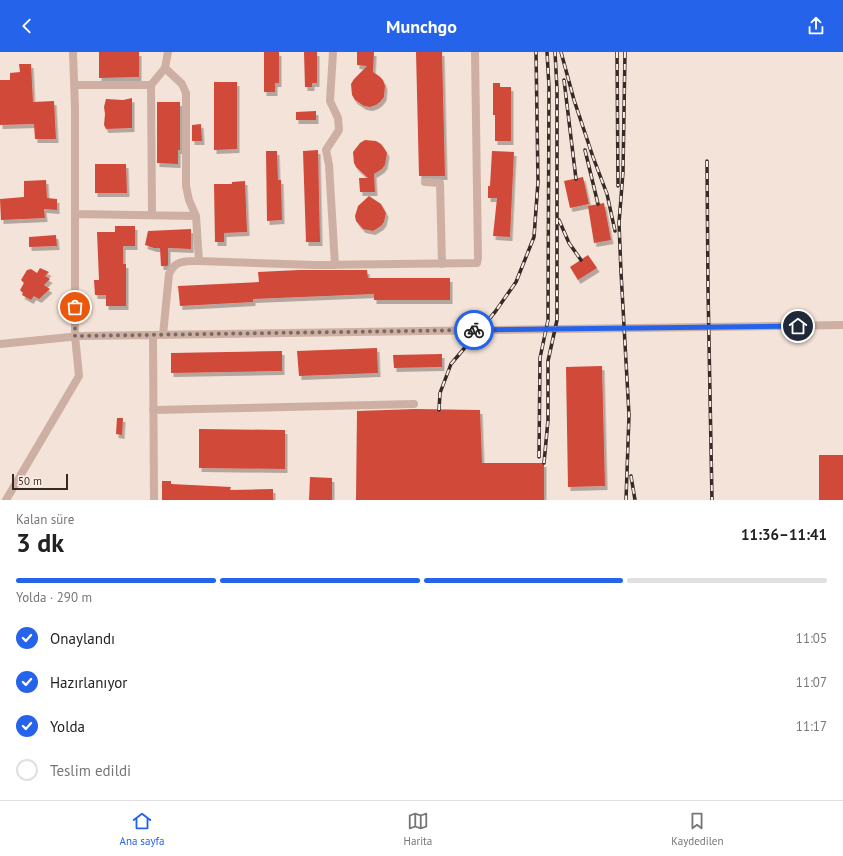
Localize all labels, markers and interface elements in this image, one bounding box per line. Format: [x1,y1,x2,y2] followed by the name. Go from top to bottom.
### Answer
[16,15,38,37] icon: back
[386,15,457,38] text: Munchgo
[805,15,827,37] icon: share
[58,290,92,324] pin
[64,296,86,318] icon: bag
[781,309,815,343] pin
[454,310,494,350] courier
[787,315,809,337] icon: home
[463,319,485,341] icon: bike
[12,472,68,491] scale bar
[18,474,42,488] text: 50 m
[16,511,74,528] text: Kalan süre
[741,525,827,544] text: 11:36–11:41
[16,526,64,559] text: 3 dk
[16,589,92,606] text: Yolda · 290 m
[16,627,38,649] icon: check
[50,629,115,648] text: Onaylandı
[796,630,827,647] text: 11:05
[16,671,38,693] icon: check
[50,673,127,692] text: Hazırlanıyor
[796,674,827,691] text: 11:07
[16,715,38,737] icon: check
[50,717,85,736] text: Yolda
[796,718,827,735] text: 11:17
[50,761,131,780] text: Teslim edildi
[120,810,165,848] tab: Ana sayfa
[404,810,432,848] tab: Harita
[671,810,723,848] tab: Kaydedilen

